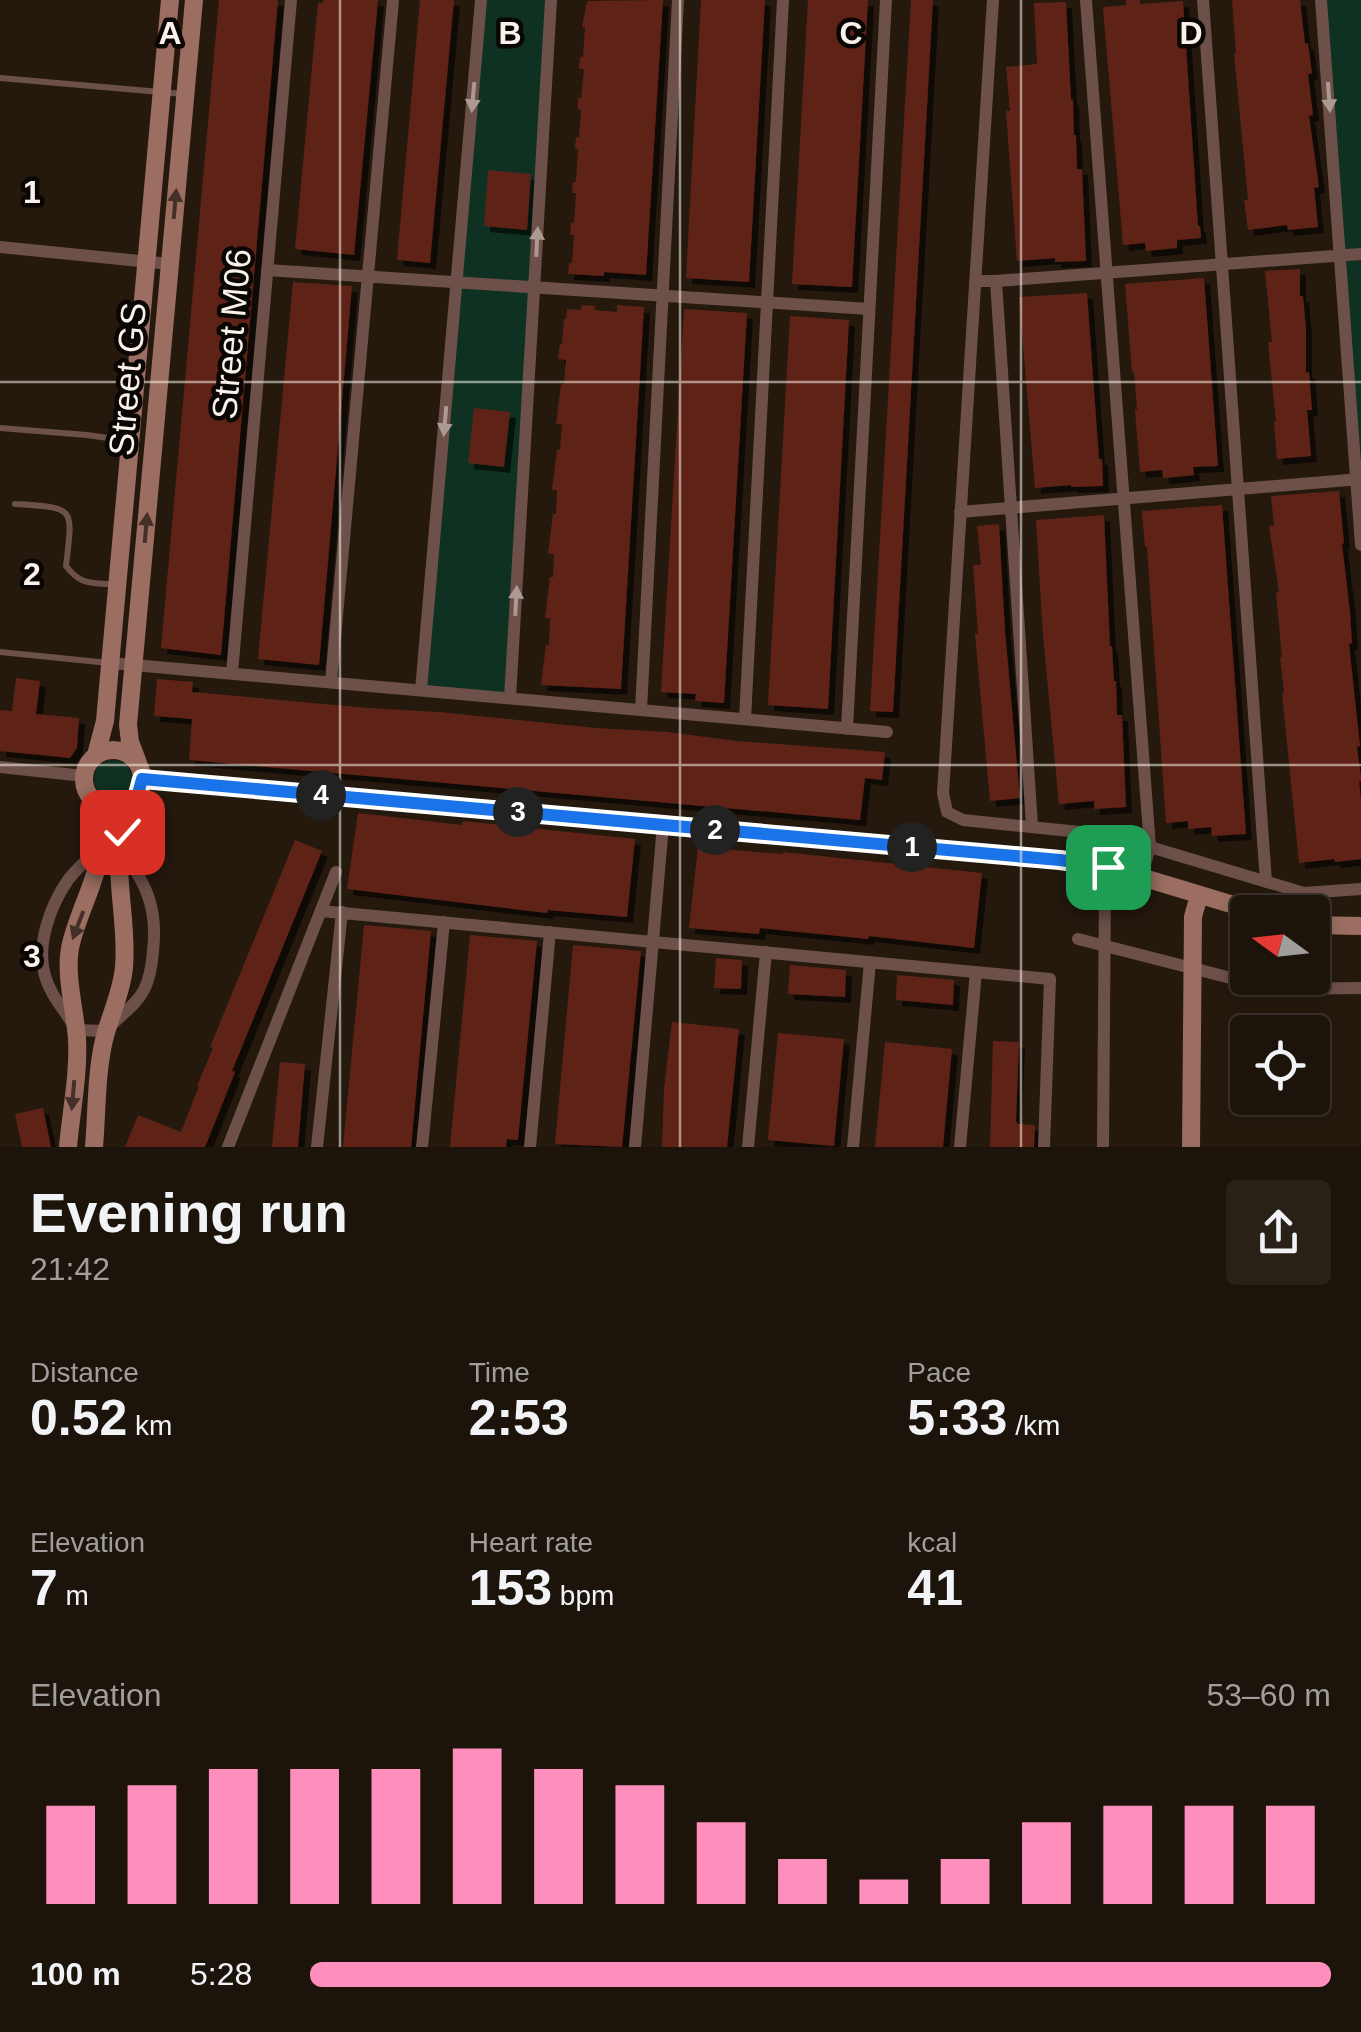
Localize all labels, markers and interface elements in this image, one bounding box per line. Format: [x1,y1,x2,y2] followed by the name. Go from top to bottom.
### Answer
[158,15,182,51] text: A
[498,15,522,51] text: B
[839,15,863,51] text: C
[1179,15,1203,51] text: D
[464,82,480,114] one-way arrow
[1321,82,1337,114] one-way arrow
[23,174,41,210] text: 1
[168,187,184,219] one-way arrow
[529,225,545,257] one-way arrow
[204,247,258,421] street label: Street M06
[101,301,153,457] street label: Street GS
[436,405,452,437] one-way arrow
[139,511,155,543] one-way arrow
[23,556,41,592] text: 2
[508,585,524,617] one-way arrow
[296,770,346,820] pin: 4
[313,779,329,810] text: 4
[493,787,543,837] pin: 3
[80,790,165,875] pin
[510,796,526,827] text: 3
[95,805,150,860] icon: check
[690,805,740,855] pin: 2
[707,814,723,845] text: 2
[887,822,937,872] pin: 1
[1066,825,1151,910] pin
[904,831,920,862] text: 1
[1081,840,1136,895] icon: arrive
[1230,895,1330,995] north arrow
[1230,895,1330,1115] map controls
[70,911,85,941] one-way arrow
[23,938,41,974] text: 3
[1230,1015,1330,1115] button: locate
[64,1080,80,1112] one-way arrow
[1226,1180,1331,1285] button: share
[30,1182,348,1244] text: Evening run
[30,1251,110,1287] text: 21:42
[30,1357,139,1388] text: Distance
[469,1357,530,1388] text: Time
[907,1357,971,1388] text: Pace
[30,1390,127,1446] text: 0.52
[469,1390,569,1446] text: 2:53
[907,1390,1007,1446] text: 5:33
[127,1410,172,1441] text: km
[1007,1410,1060,1441] text: /km
[30,1527,145,1558] text: Elevation
[469,1527,593,1558] text: Heart rate
[907,1527,957,1558] text: kcal
[30,1560,58,1616] text: 7
[469,1560,552,1616] text: 153
[907,1560,963,1616] text: 41
[58,1580,89,1611] text: m
[552,1580,614,1611] text: bpm
[30,1677,162,1713] text: Elevation
[1206,1677,1331,1713] text: 53–60 m
[30,1956,121,1992] text: 100 m
[190,1956,252,1992] text: 5:28

